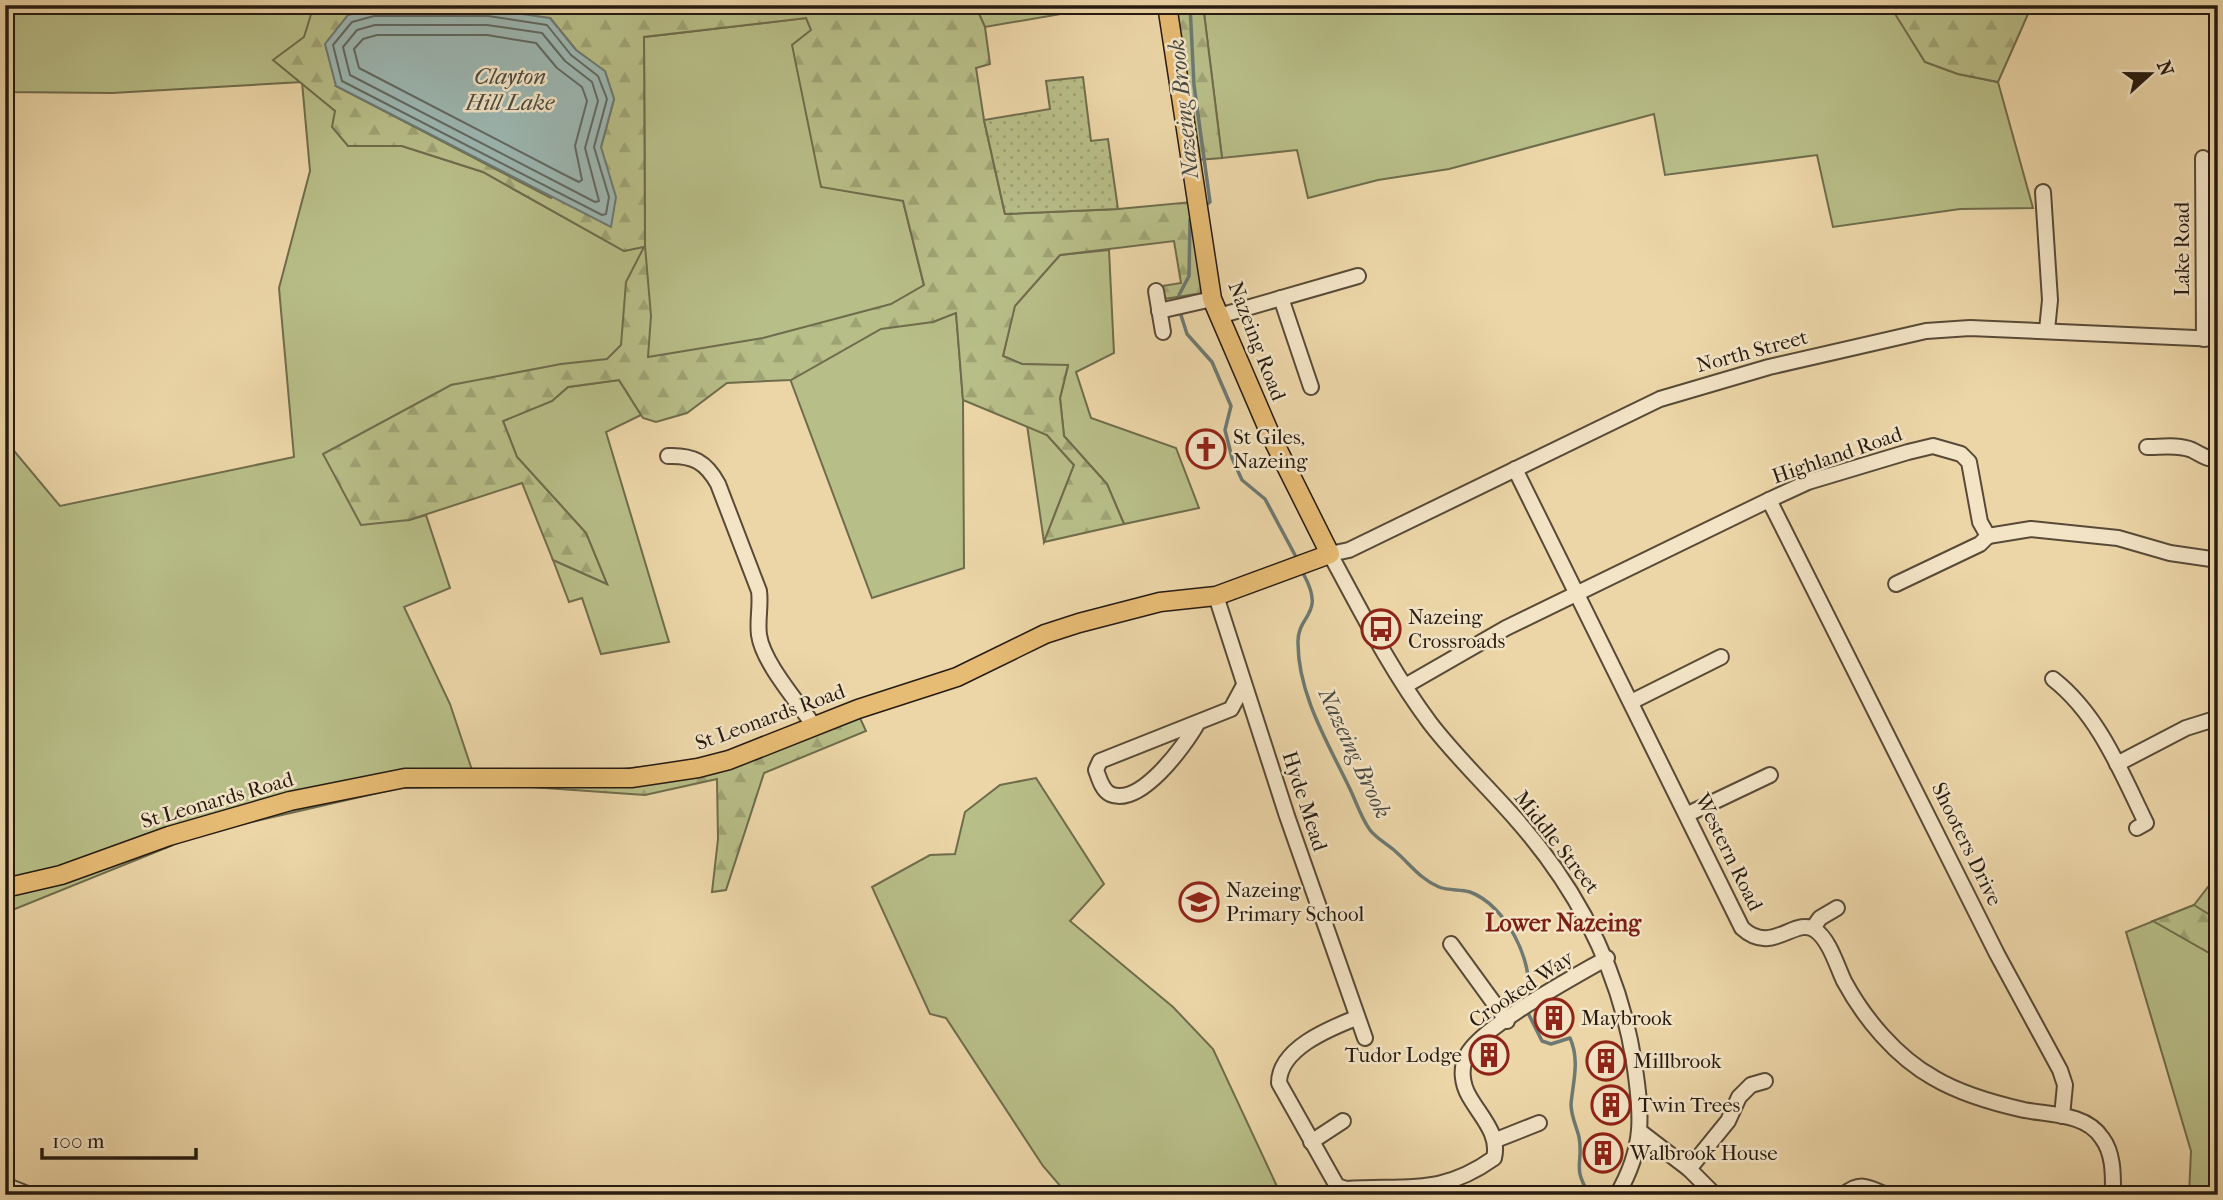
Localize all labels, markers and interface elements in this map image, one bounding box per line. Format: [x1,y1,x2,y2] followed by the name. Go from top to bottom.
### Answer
[1163,38,1204,181] water label: Nazeing Brook
[2114,38,2184,108] north arrow
[2152,58,2178,79] text: N
[465,63,555,116] water label: Clayton Hill Lake
[2170,201,2194,296] street label: Lake Road
[1223,278,1291,405] street label: Nazeing Road
[1694,324,1811,377] street label: North Street
[1769,421,1906,488] street label: Highland Road
[1233,425,1308,473] place label: St Giles, Nazeing
[1185,428,1227,470] church icon: St Giles, Nazeing
[1408,605,1506,653] place label: Nazeing Crossroads
[1360,608,1402,650] bus stop icon: Nazeing Crossroads
[692,679,849,755] street label: St Leonards Road
[1312,683,1397,823] water label: Nazeing Brook
[1278,748,1333,854] street label: Hyde Mead
[138,767,297,833] street label: St Leonards Road
[1927,778,2007,910] street label: Shooters Drive
[1509,786,1605,899] street label: Middle Street
[1690,788,1768,915] street label: Western Road
[1226,878,1364,926] place label: Nazeing Primary School
[1178,881,1220,923] school or university icon: Nazeing Primary School
[1485,909,1642,937] district label: Lower Nazeing
[1464,945,1578,1033] street label: Crooked Way
[1533,997,1575,1039] building icon: Maybrook
[1581,1006,1673,1030] place label: Maybrook
[1468,1034,1510,1076] building icon: Tudor Lodge
[1585,1040,1627,1082] building icon: Millbrook
[1345,1043,1462,1067] place label: Tudor Lodge
[1633,1049,1722,1073] place label: Millbrook
[1590,1084,1632,1126] building icon: Twin Trees
[1638,1093,1741,1117] place label: Twin Trees
[42,1116,196,1160] scale bar
[52,1129,105,1153] text: 100 m
[1582,1132,1624,1174] building icon: Walbrook House
[1629,1141,1778,1165] place label: Walbrook House

